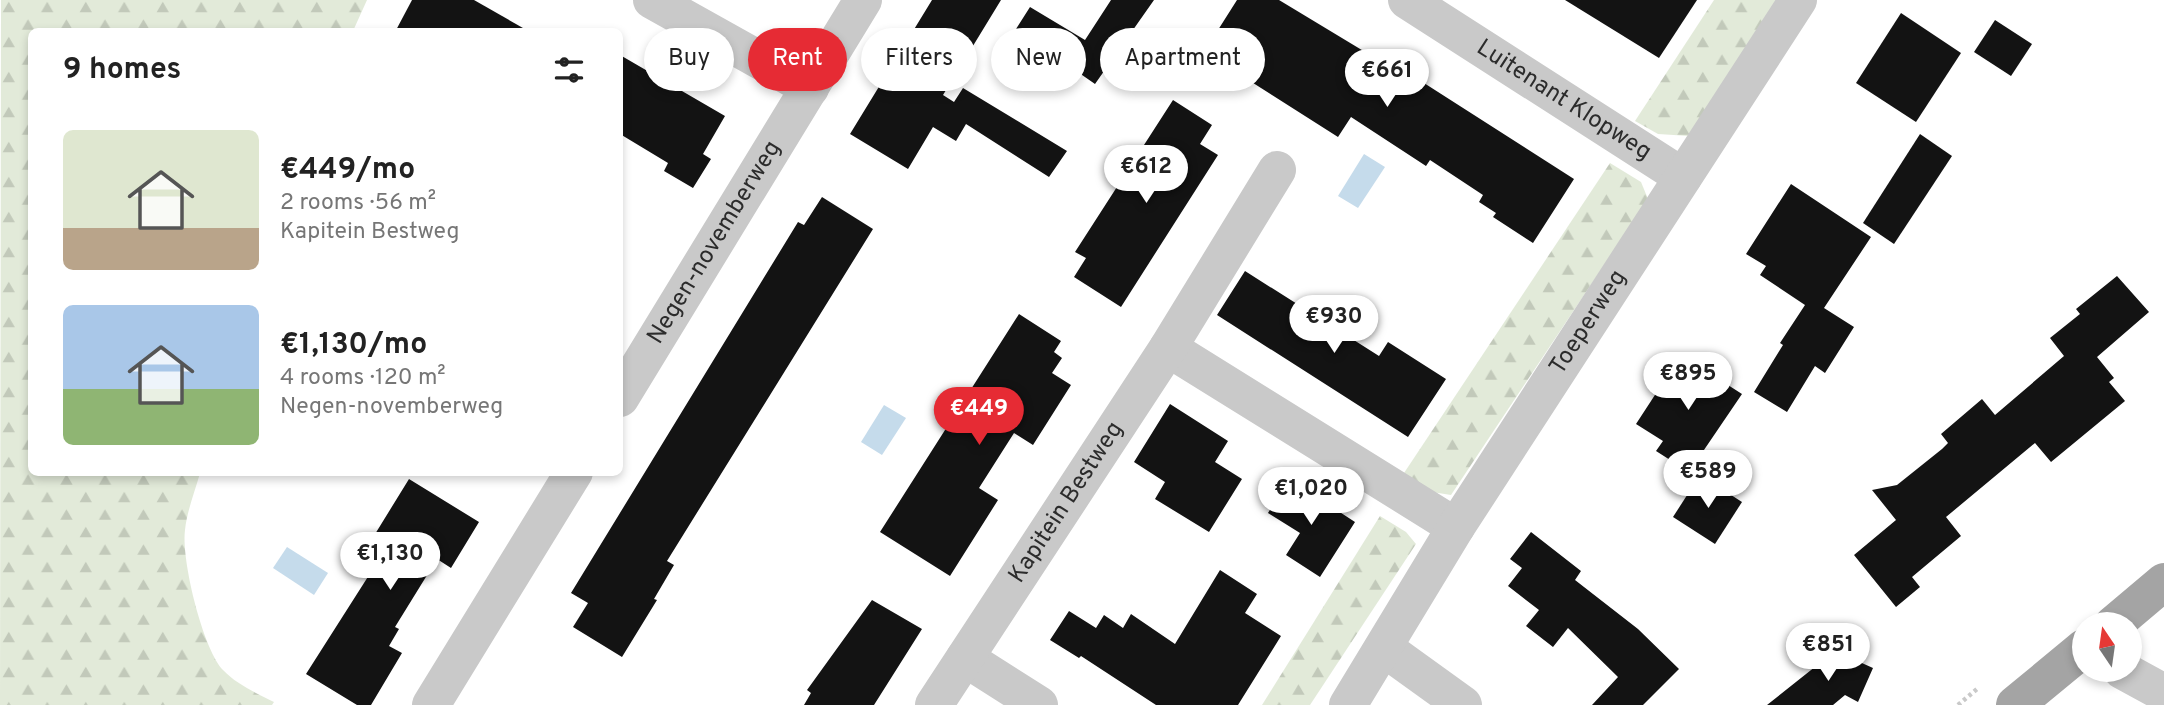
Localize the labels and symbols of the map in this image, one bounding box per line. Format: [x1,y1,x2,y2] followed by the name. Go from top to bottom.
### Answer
[1470,33,1657,168] street label: Luitenant Klopweg
[1346,50,1428,109] pin: €661
[641,135,788,350] street label: Negen-novemberweg
[1105,146,1187,205] pin: €612
[1544,264,1634,381] street label: Toeperweg
[1293,296,1375,355] pin: €930
[1647,352,1729,412] pin: €895
[938,388,1020,447] pin: €449
[1003,416,1131,589] street label: Kapitein Bestweg
[1667,450,1749,510] pin: €589
[1254,468,1368,527] pin: €1,020
[333,532,447,592] pin: €1,130
[2072,612,2142,682] north arrow
[1787,624,1869,683] pin: €851

